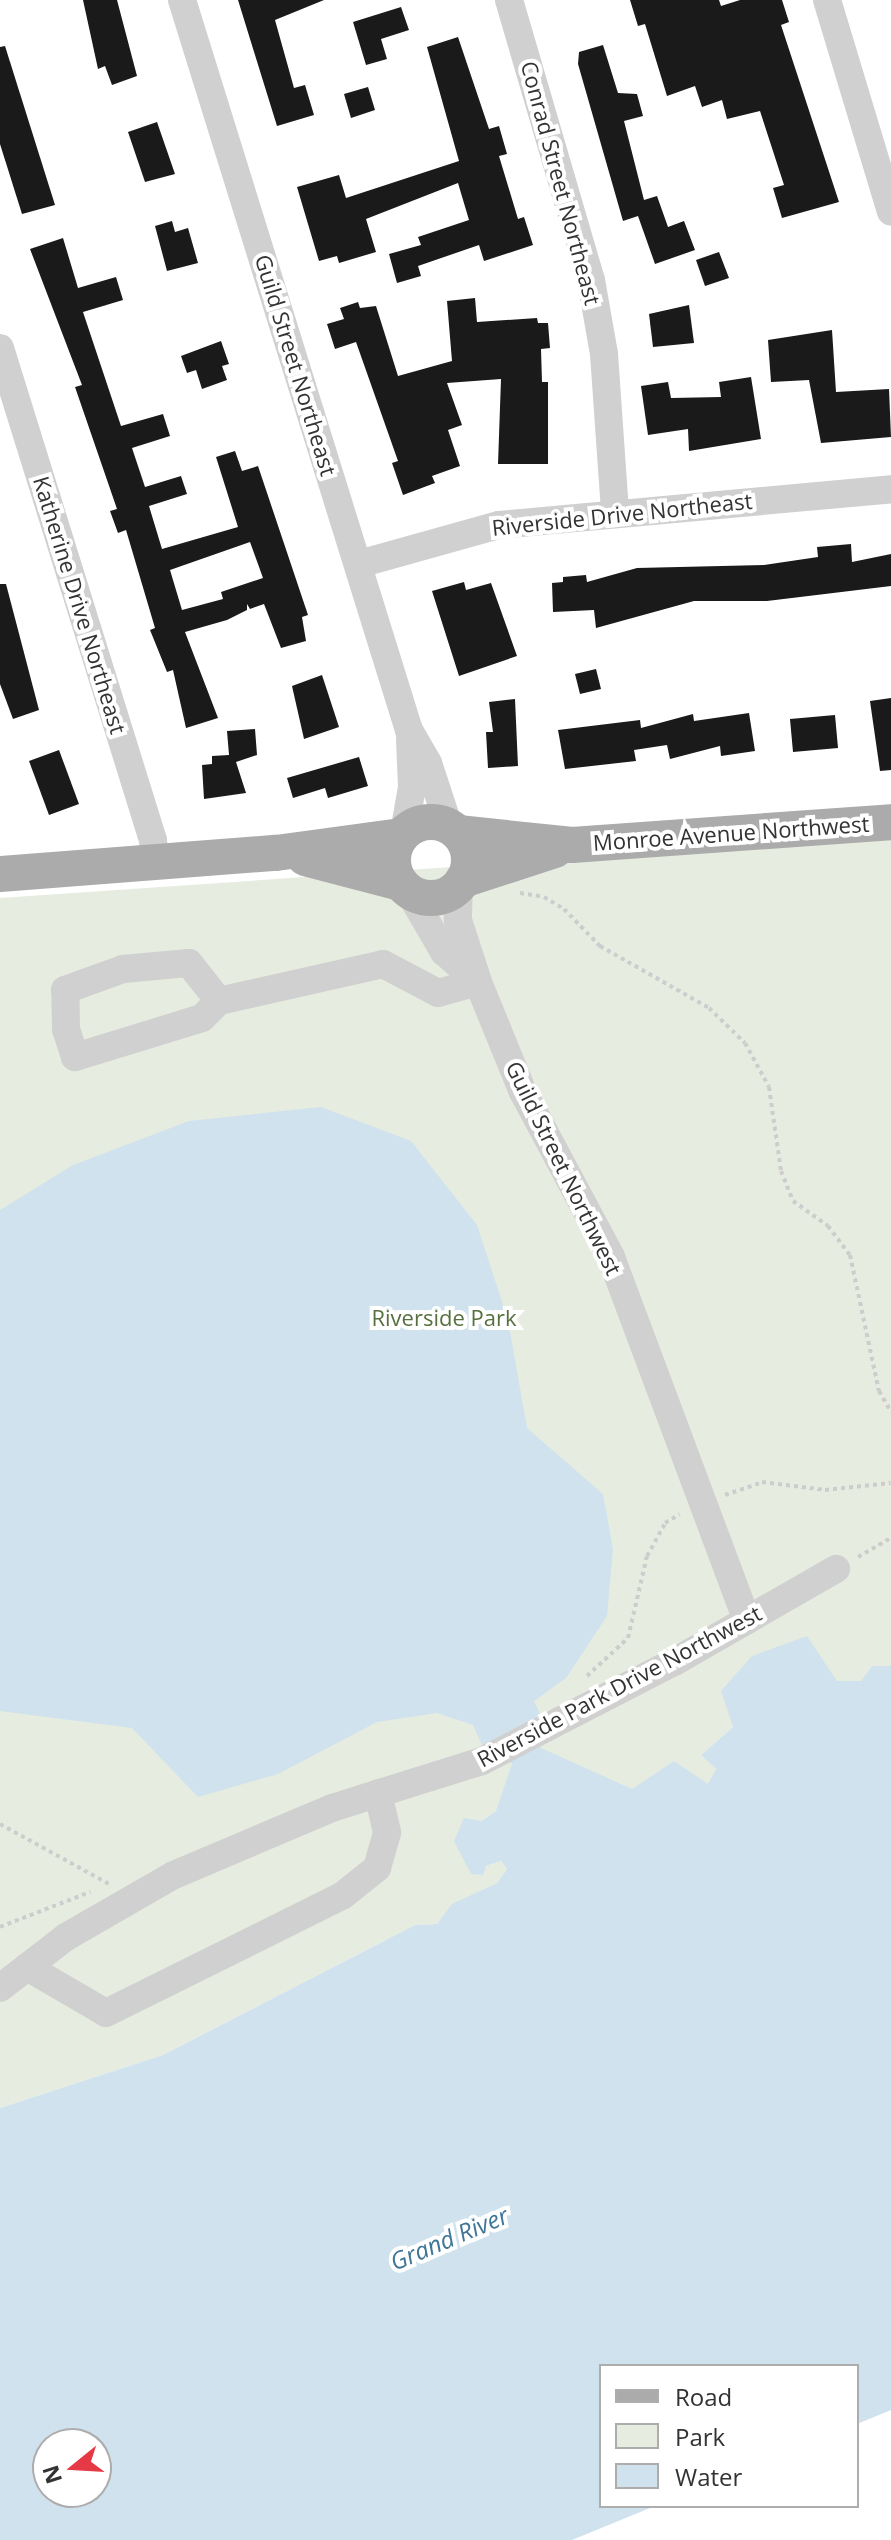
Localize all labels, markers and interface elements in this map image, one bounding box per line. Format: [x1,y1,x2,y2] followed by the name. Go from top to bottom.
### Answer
[516,58,606,308] street label: Conrad Street Northeast
[250,251,342,479] street label: Guild Street Northeast
[28,473,132,737] street label: Katherine Drive Northeast
[491,487,753,541] street label: Riverside Drive Northeast
[592,810,870,856] street label: Monroe Avenue Northwest
[501,1057,627,1279] street label: Guild Street Northwest
[371,1305,517,1331] park label: Riverside Park
[472,1600,766,1772] street label: Riverside Park Drive Northwest
[386,2200,512,2276] water label: Grand River
[599,2364,859,2508] legend
[675,2380,732,2413] text: Road
[675,2420,725,2453] text: Park
[32,2428,112,2508] north arrow
[675,2460,742,2493] text: Water
[34,2462,68,2488] text: N

